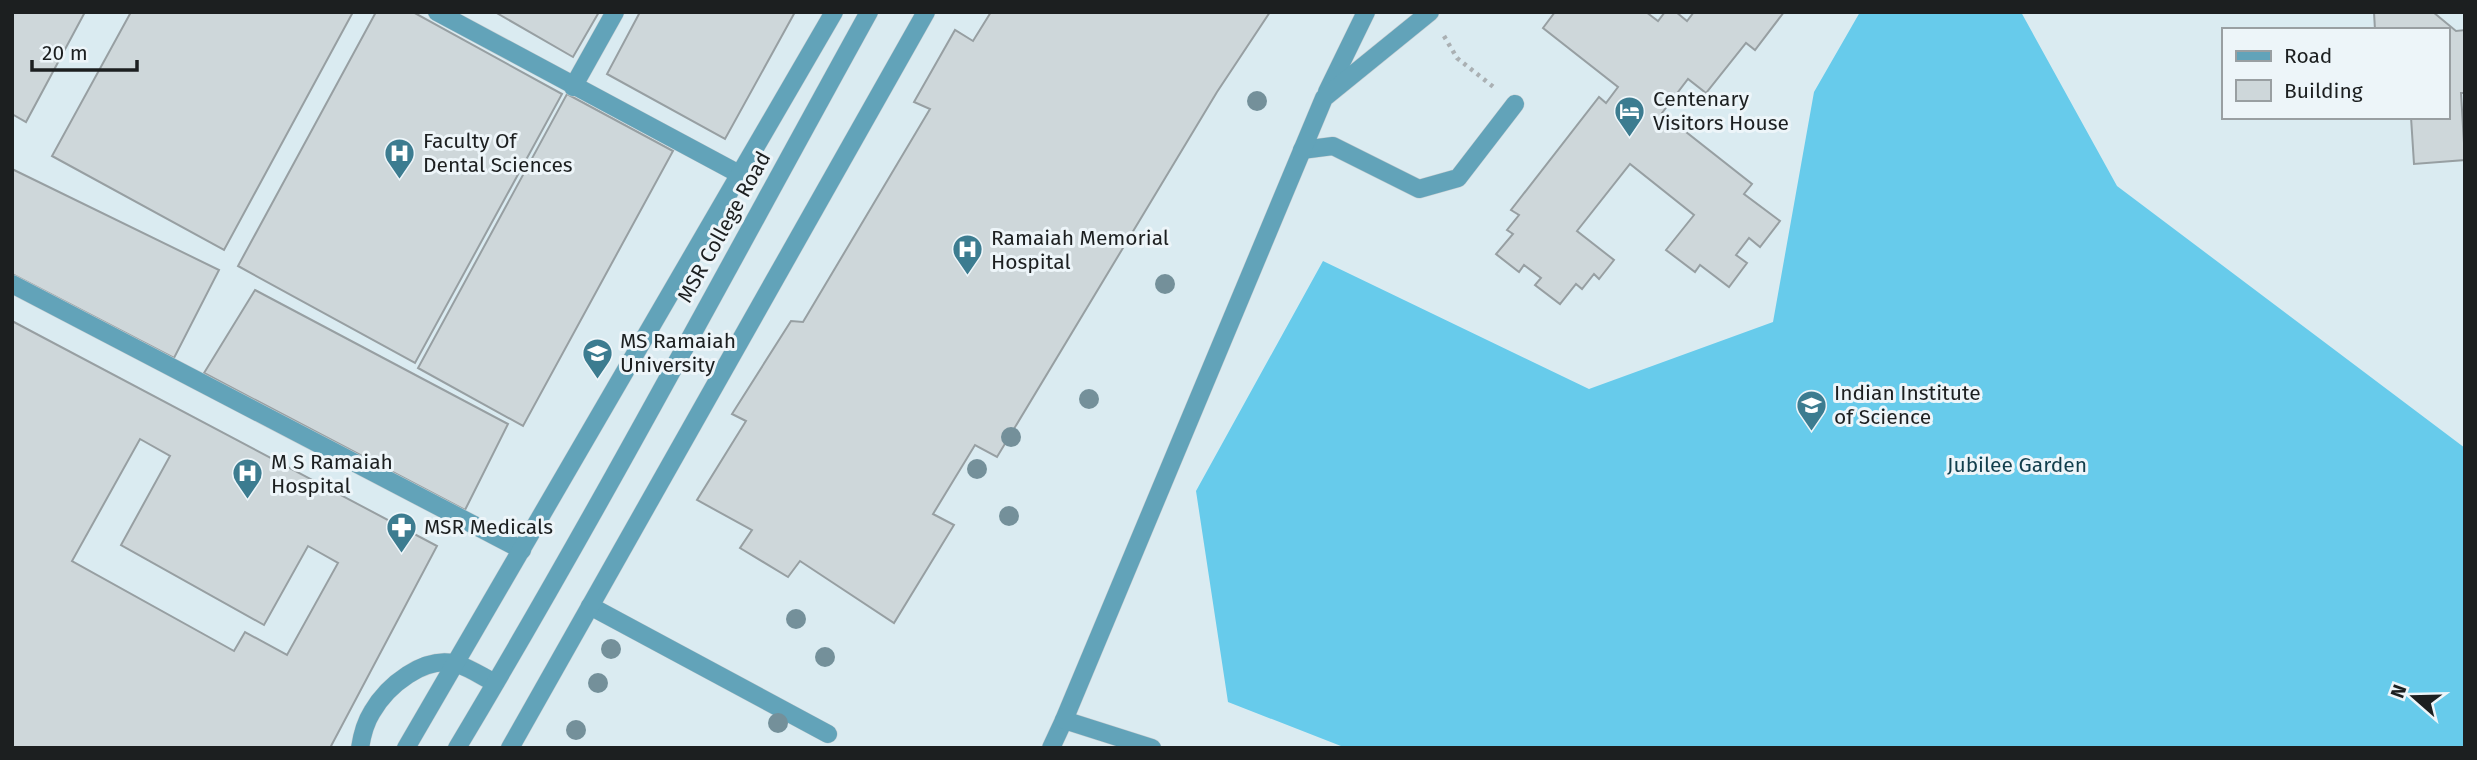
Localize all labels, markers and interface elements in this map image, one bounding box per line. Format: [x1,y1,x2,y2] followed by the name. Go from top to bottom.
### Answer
[32,28,136,72] scale bar
[2222,28,2449,119] legend
[42,40,88,66] text: 20 m
[2284,43,2332,69] text: Road
[2284,78,2363,104] text: Building
[1653,86,1789,136] place label: Centenary Visitors House
[1613,94,1647,138] hotel icon: Centenary Visitors House
[423,128,573,178] place label: Faculty Of Dental Sciences
[383,136,417,180] hospital icon: Faculty Of Dental Sciences
[672,147,776,307] street label: MSR College Road
[991,225,1169,275] place label: Ramaiah Memorial Hospital
[951,233,985,277] hospital icon: Ramaiah Memorial Hospital
[620,328,736,378] place label: MS Ramaiah University
[580,336,614,380] school or university icon: MS Ramaiah University
[1834,380,1981,430] place label: Indian Institute of Science
[1794,388,1828,432] school or university icon: Indian Institute of Science
[271,449,393,499] place label: M S Ramaiah Hospital
[1947,452,2087,478] park label: Jubilee Garden
[231,457,265,501] hospital icon: M S Ramaiah Hospital
[384,510,418,554] pharmacy icon: MSR Medicals
[424,514,553,540] place label: MSR Medicals
[2379,662,2449,732] north arrow
[2386,681,2411,701] text: N

